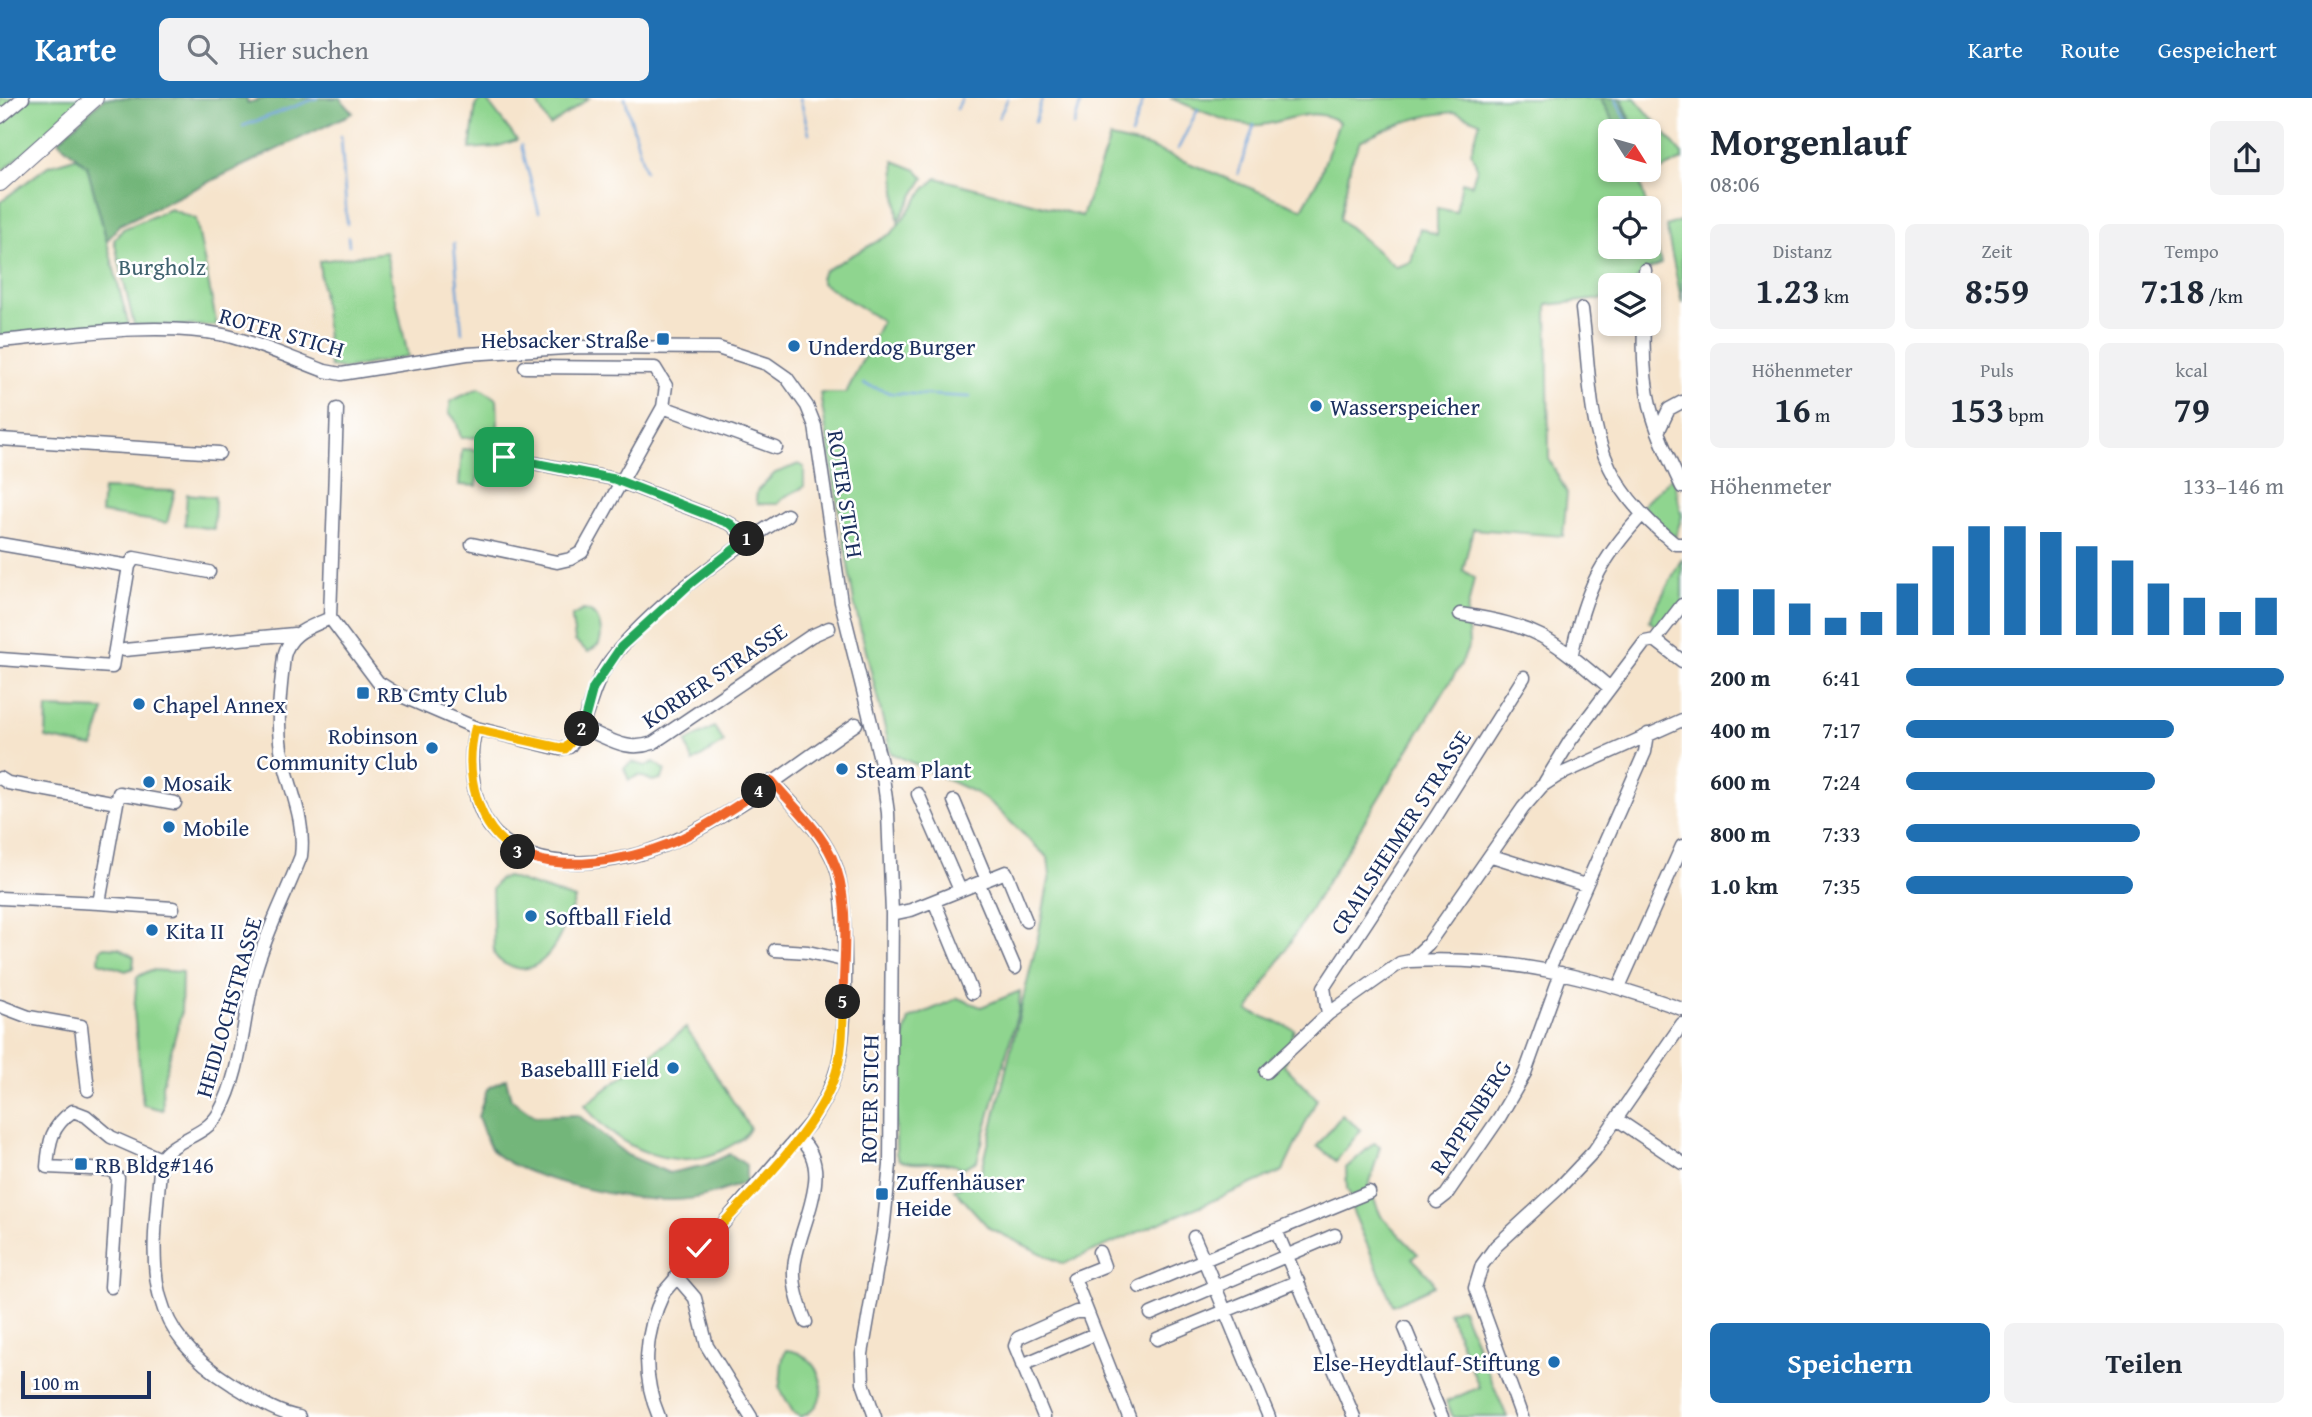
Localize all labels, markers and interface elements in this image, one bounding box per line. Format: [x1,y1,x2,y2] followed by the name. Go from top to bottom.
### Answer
[159,18,649,81] search box
[35,25,117,73] text: Karte
[183,30,221,68] icon: search
[239,30,369,69] text: Hier suchen
[1968,32,2023,67] text: Karte
[2061,32,2120,67] text: Route
[2158,32,2277,67] text: Gespeichert
[1710,113,1908,169] text: Morgenlauf
[1598,119,1661,182] north arrow
[1598,119,1661,336] map controls
[2210,121,2284,195] button: share
[1710,167,1760,200] text: 08:06
[1598,196,1661,259] button: locate
[1773,237,1832,265] text: Distanz
[1981,237,2013,265] text: Zeit
[2165,237,2219,265] text: Tempo
[118,250,206,283] park label: Burgholz
[1756,265,1820,316] text: 1.23
[1965,265,2029,316] text: 8:59
[2140,265,2205,316] text: 7:18
[1598,273,1661,336] button: layers
[1820,282,1849,310] text: km
[2205,282,2243,310] text: /km
[215,298,349,366] street label: ROTER STICH
[481,323,649,356] place label: Hebsacker Straße
[808,330,976,363] place label: Underdog Burger
[655,331,671,347] marker: Hebsacker Straße
[786,338,802,354] marker: Underdog Burger
[1752,356,1853,384] text: Höhenmeter
[1980,356,2014,384] text: Puls
[2175,356,2208,384] text: kcal
[1774,384,1811,435] text: 16
[1950,384,2004,435] text: 153
[2174,384,2210,435] text: 79
[1330,390,1480,423] place label: Wasserspeicher
[1308,398,1324,414] marker: Wasserspeicher
[1811,401,1830,429] text: m
[2004,401,2044,429] text: bpm
[474,427,534,487] pin
[820,428,872,560] street label: ROTER STICH
[485,438,523,476] icon: arrive
[1710,469,1832,502] text: Höhenmeter
[2183,469,2284,502] text: 133–146 m
[730,522,764,556] pin: 1
[742,524,751,552] text: 1
[635,614,793,736] street label: KORBER STRASSE
[1710,661,1771,694] text: 200 m
[1822,661,1861,694] text: 6:41
[377,677,508,710] place label: RB Cmty Club
[355,685,371,701] marker: RB Cmty Club
[153,688,286,721] place label: Chapel Annex
[131,696,147,712] marker: Chapel Annex
[564,712,600,746] pin: 2
[1710,713,1771,746] text: 400 m
[1822,713,1861,746] text: 7:17
[577,714,586,742] text: 2
[256,719,418,778] place label: Robinson Community Club
[1322,723,1478,941] street label: CRAILSHEIMER STRASSE
[424,740,440,756] marker: Robinson Community Club
[856,753,972,786] place label: Steam Plant
[834,761,850,777] marker: Steam Plant
[1710,765,1771,798] text: 600 m
[1822,765,1861,798] text: 7:24
[163,766,232,799] place label: Mosaik
[141,774,157,790] marker: Mosaik
[742,774,776,808] pin: 4
[754,776,763,804] text: 4
[183,811,249,844] place label: Mobile
[1710,817,1771,850] text: 800 m
[1822,817,1861,850] text: 7:33
[161,819,177,835] marker: Mobile
[500,834,536,870] pin: 3
[513,837,522,865] text: 3
[1710,869,1778,902] text: 1.0 km
[1822,869,1861,902] text: 7:35
[545,900,672,933] place label: Softball Field
[523,908,539,924] marker: Softball Field
[186,913,270,1101] street label: HEIDLOCHSTRASSE
[166,914,224,947] place label: Kita II
[144,922,160,938] marker: Kita II
[826,984,860,1020] pin: 5
[838,987,847,1015] text: 5
[851,1034,887,1164] street label: ROTER STICH
[521,1052,660,1085] place label: Baseballl Field
[1421,1053,1519,1181] street label: RAPPENBERG
[665,1060,681,1076] marker: Baseballl Field
[95,1148,214,1181] place label: RB Bldg#146
[73,1156,89,1172] marker: RB Bldg#146
[896,1165,1025,1224] place label: Zuffenhäuser Heide
[874,1186,890,1202] marker: Zuffenhäuser Heide
[669,1218,729,1278] pin
[680,1229,718,1267] icon: check
[1710,1323,1990,1403] button: Speichern
[2004,1323,2284,1403] button: Teilen
[1313,1346,1541,1379] place label: Else-Heydtlauf-Stiftung
[1546,1354,1562,1370] marker: Else-Heydtlauf-Stiftung
[21,1368,150,1400] scale bar
[32,1369,79,1397] text: 100 m

